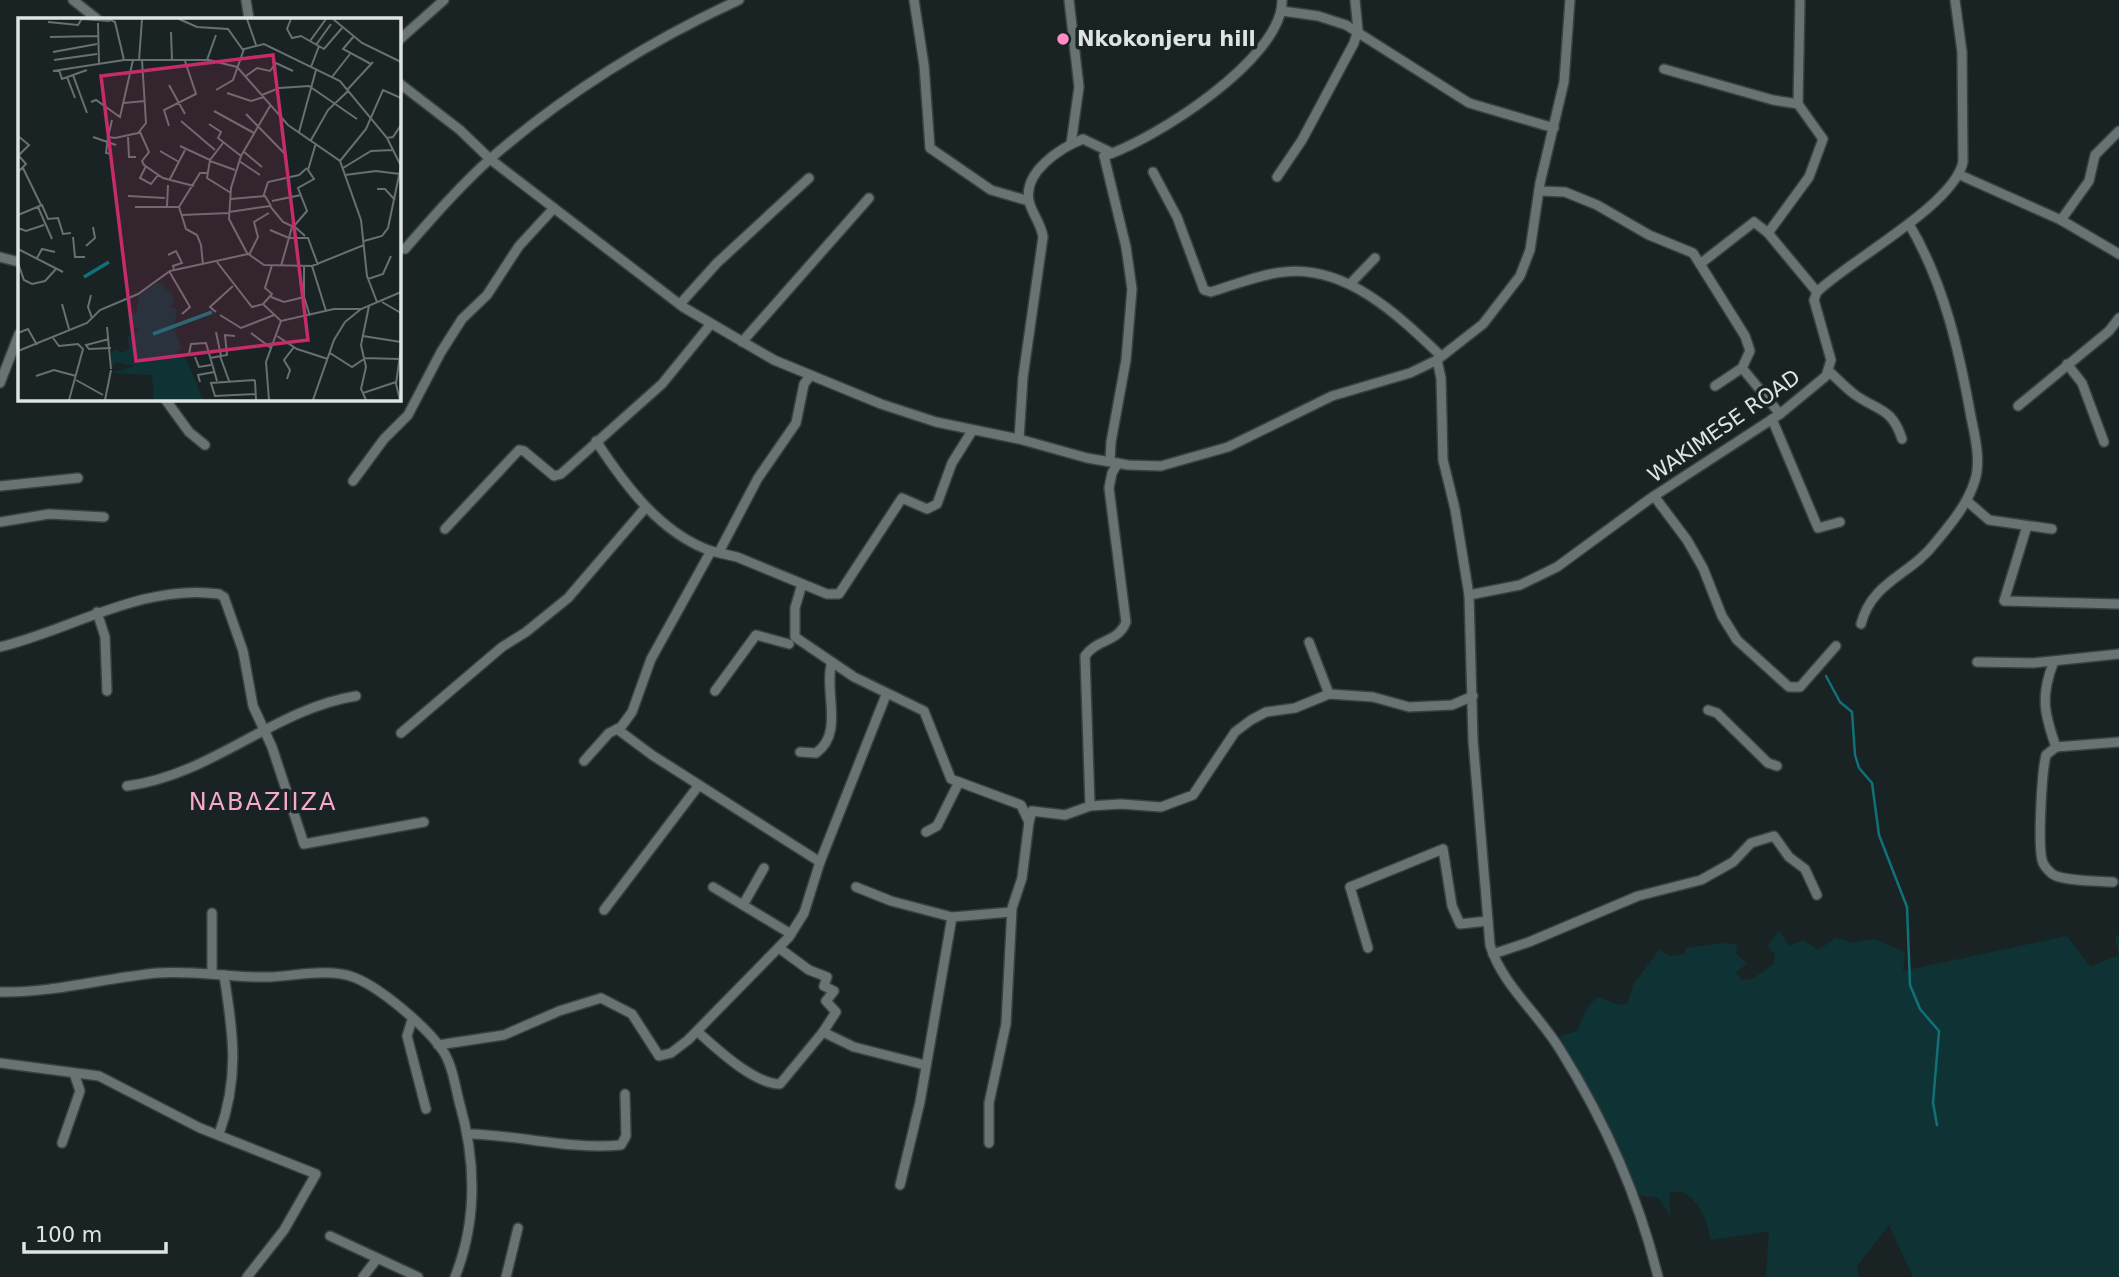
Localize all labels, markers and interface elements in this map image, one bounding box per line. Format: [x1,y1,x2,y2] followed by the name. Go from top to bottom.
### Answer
[18,18,401,401] inset map
[1077,27,1256,51] place label: Nkokonjeru hill
[1055,31,1071,47] marker: Nkokonjeru hill
[1643,365,1805,487] street label: WAKIMESE ROAD
[189,788,337,816] district label: NABAZIIZA
[24,1210,166,1254] scale bar
[35,1223,102,1247] text: 100 m

